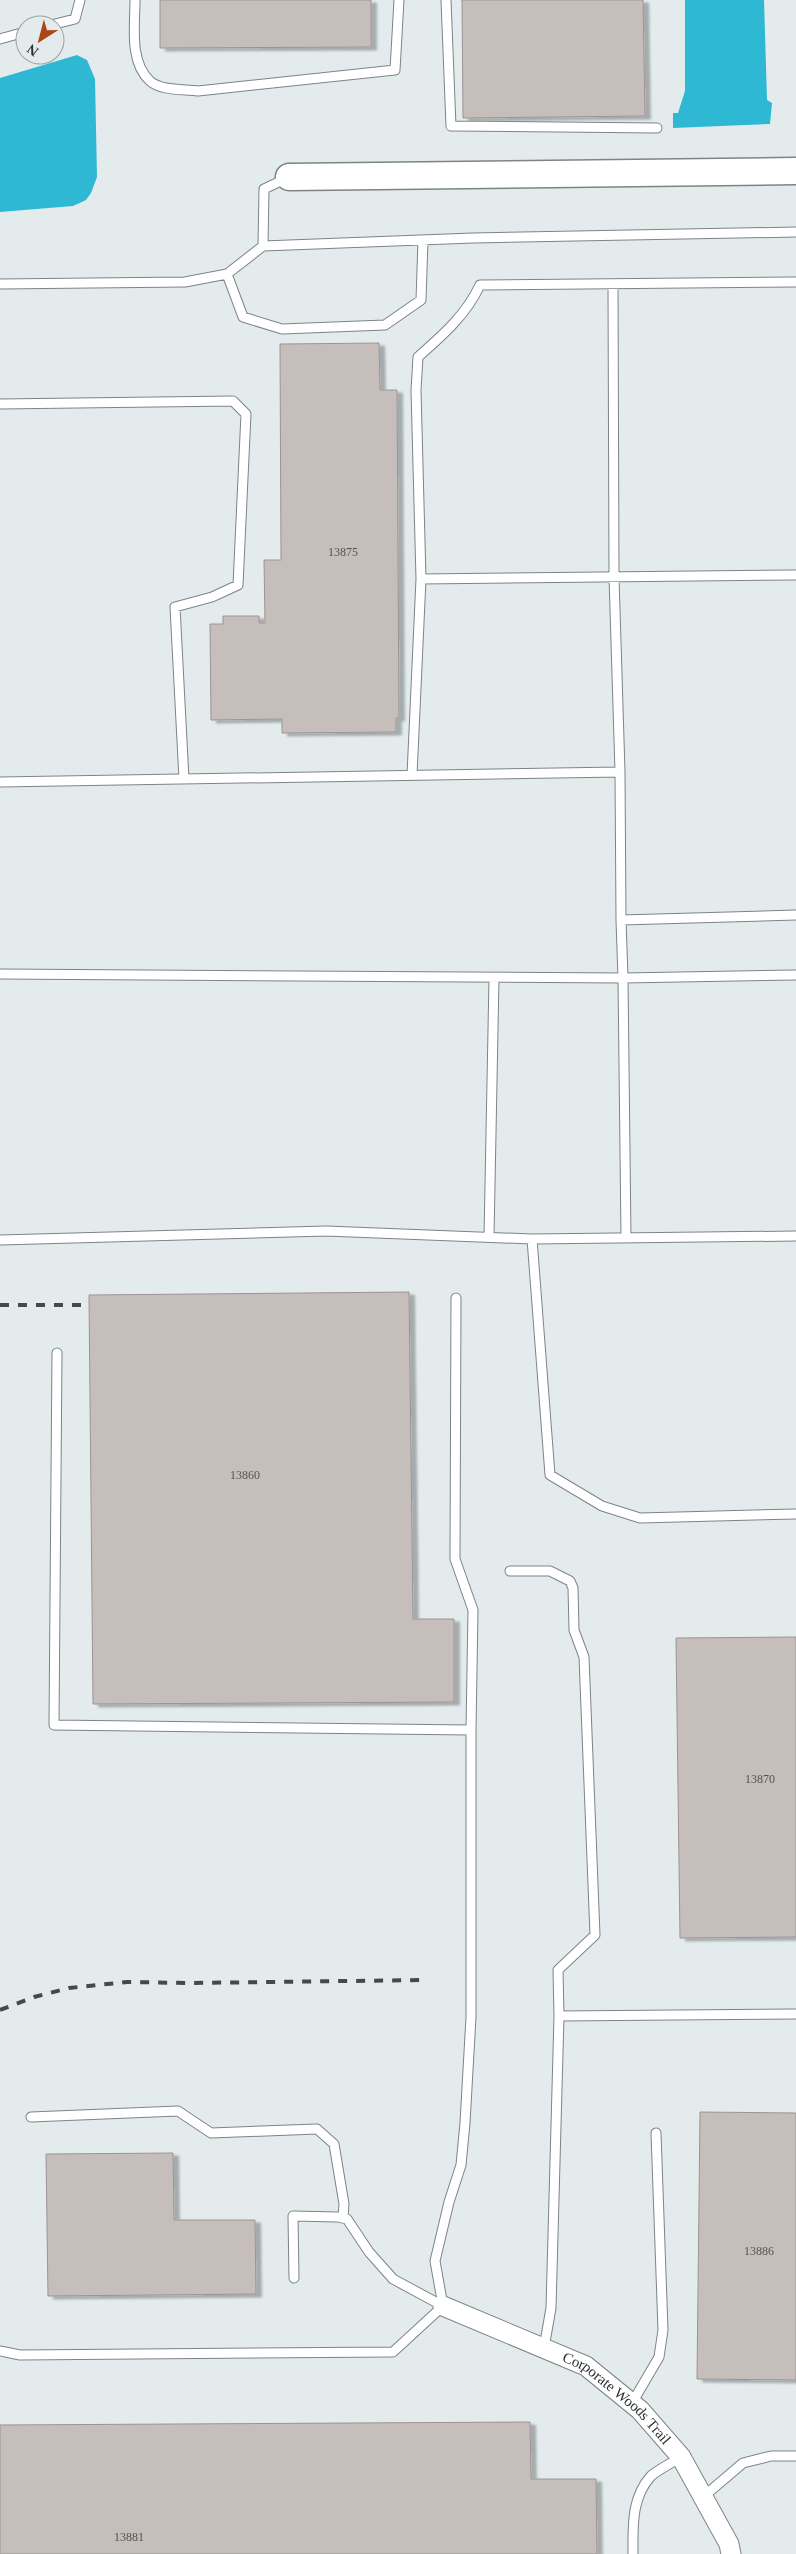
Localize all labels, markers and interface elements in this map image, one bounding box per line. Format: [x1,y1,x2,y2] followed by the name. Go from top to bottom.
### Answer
[15,15,65,65] north arrow
[24,41,41,59] text: N
[328,545,358,559] house number: 13875
[230,1468,260,1482] house number: 13860
[745,1772,775,1786] house number: 13870
[744,2244,774,2258] house number: 13886
[560,2349,674,2447] street label: Corporate Woods Trail
[114,2530,144,2544] house number: 13881

